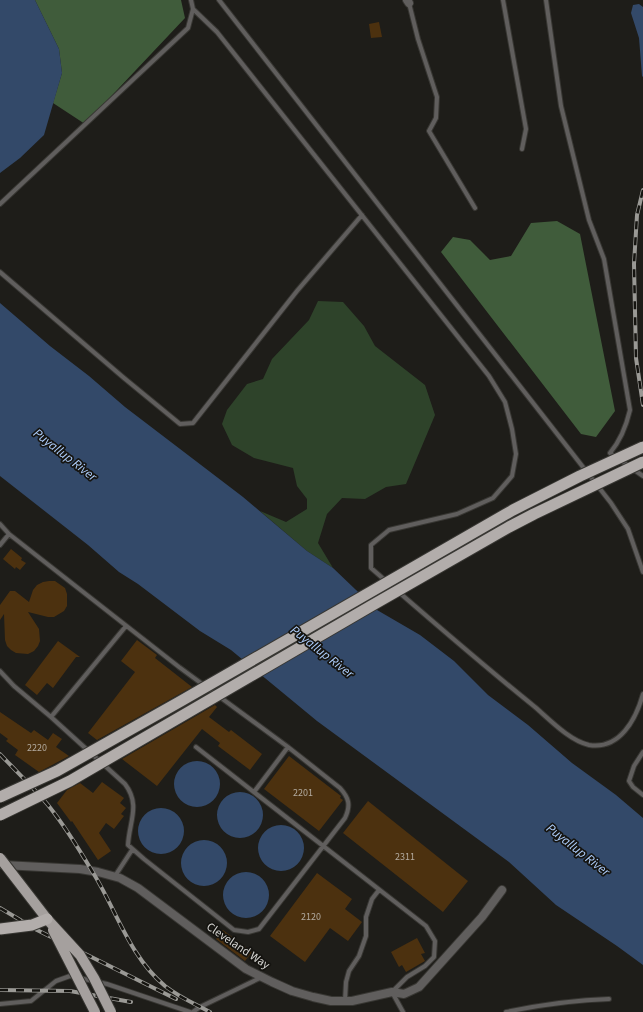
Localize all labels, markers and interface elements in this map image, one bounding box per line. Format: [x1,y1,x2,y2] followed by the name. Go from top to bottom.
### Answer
[29,424,101,486] water label: Puyallup River
[286,621,358,683] water label: Puyallup River
[27,741,47,755] house number: 2220
[293,786,313,800] house number: 2201
[542,819,614,881] water label: Puyallup River
[395,850,415,864] house number: 2311
[301,910,321,924] house number: 2120
[203,919,273,974] street label: Cleveland Way

